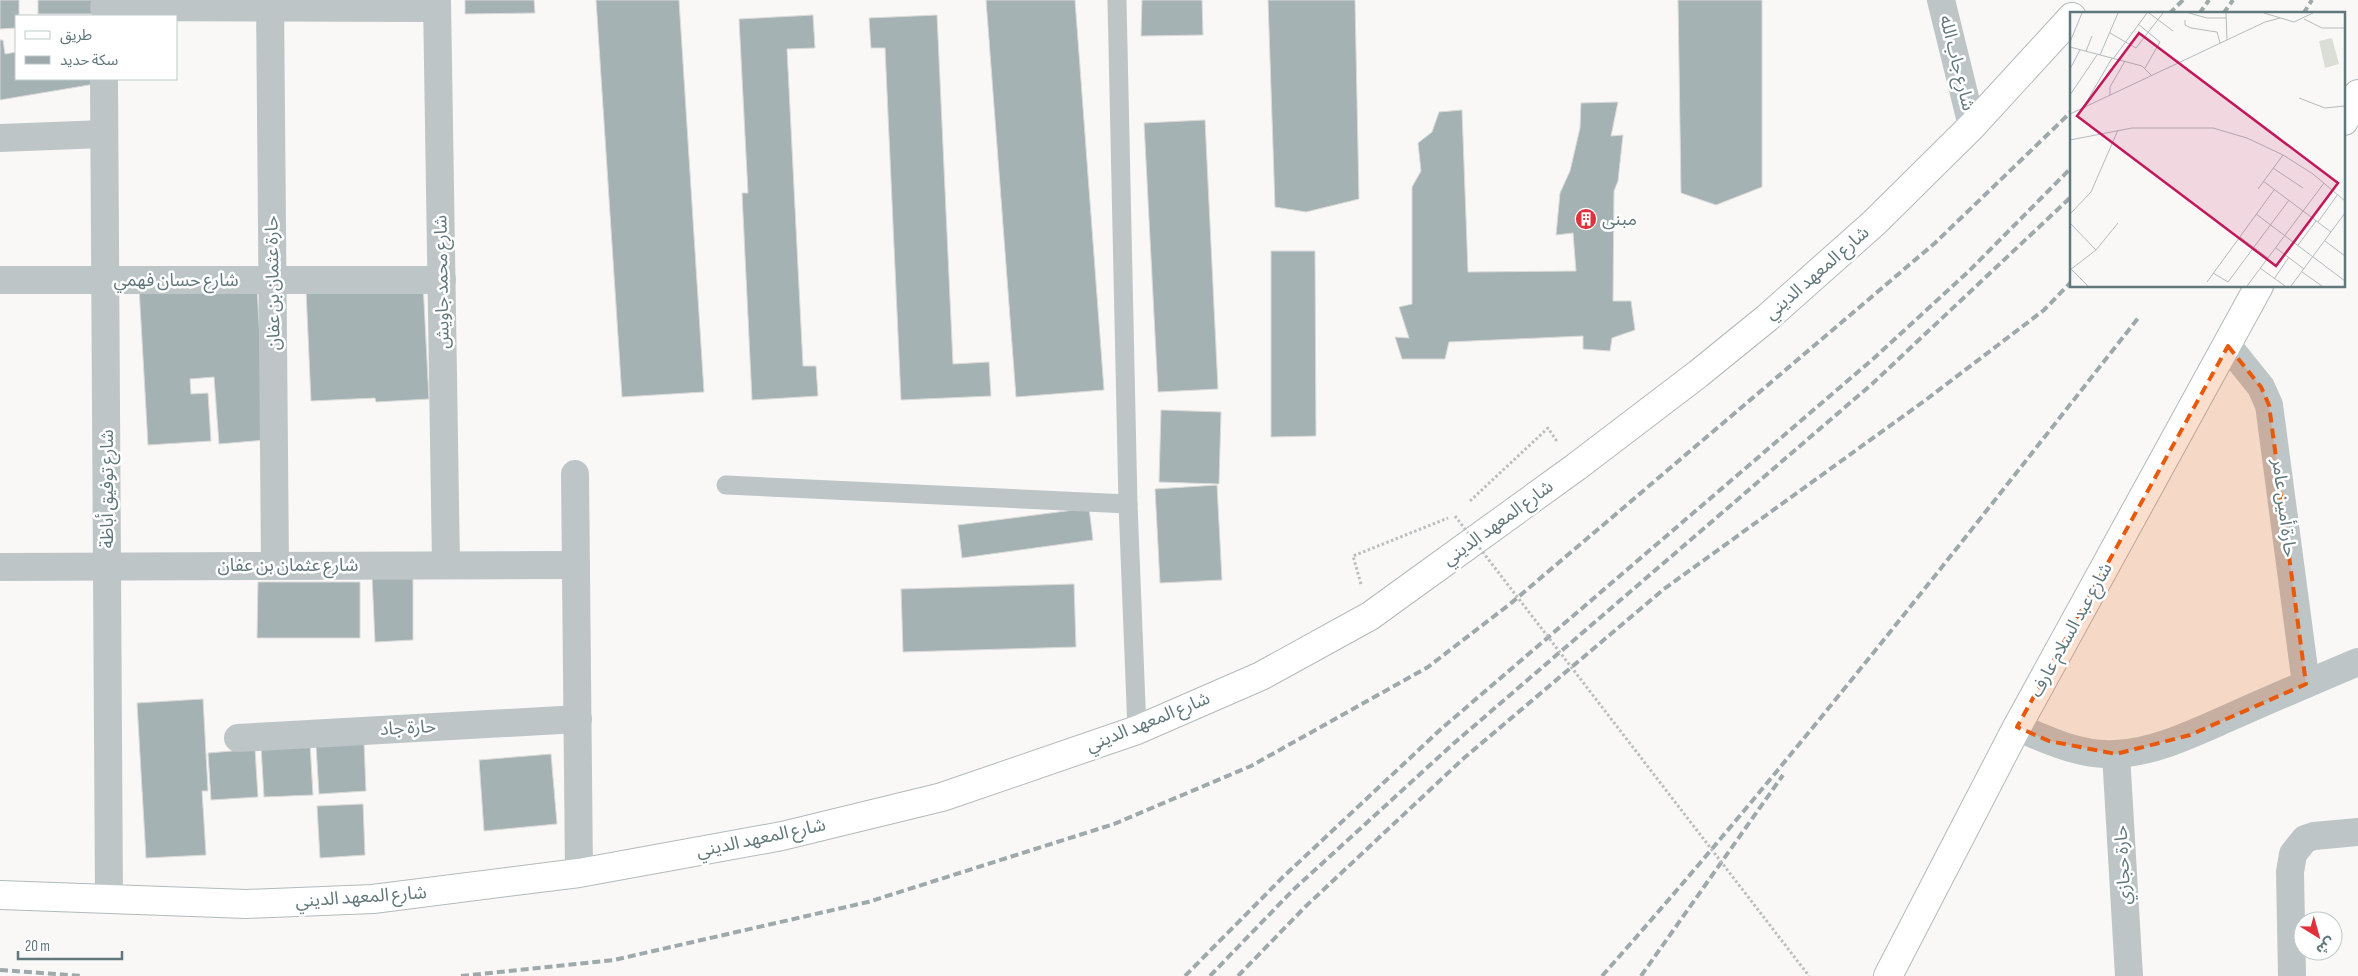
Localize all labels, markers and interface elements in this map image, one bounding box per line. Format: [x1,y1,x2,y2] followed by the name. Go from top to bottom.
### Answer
[2070,12,2346,288] inset map
[1932,13,1979,114] street label: شارع جاب الله
[15,15,178,80] legend
[60,26,92,45] text: طريق
[60,51,119,70] text: سكة حديد
[1574,207,1598,231] building icon: مبنى
[1602,209,1637,230] place label: مبنى
[261,215,285,351] street label: حارة عثمان بن عفان
[430,215,457,349] street label: شارع محمد جاويش
[1760,222,1876,326] street label: شارع المعهد الديني
[113,270,239,294] street label: شارع حسان فهمي
[95,429,121,549] street label: شارع توفيق أباظة
[2267,456,2302,558] street label: حارة أمين عامر
[1439,476,1559,573] street label: شارع المعهد الديني
[218,555,358,579] street label: شارع عثمان بن عفان
[2025,559,2119,702] street label: شارع عبد السلام عارف
[1083,688,1214,759] street label: شارع المعهد الديني
[379,716,437,740] street label: حارة جاد
[694,814,828,865] street label: شارع المعهد الديني
[2110,825,2138,905] street label: حارة حجازي
[295,882,428,915] street label: شارع المعهد الديني
[2293,911,2343,961] north arrow
[18,928,121,960] scale bar
[2313,933,2338,959] text: ش
[25,937,50,956] text: 20 m

